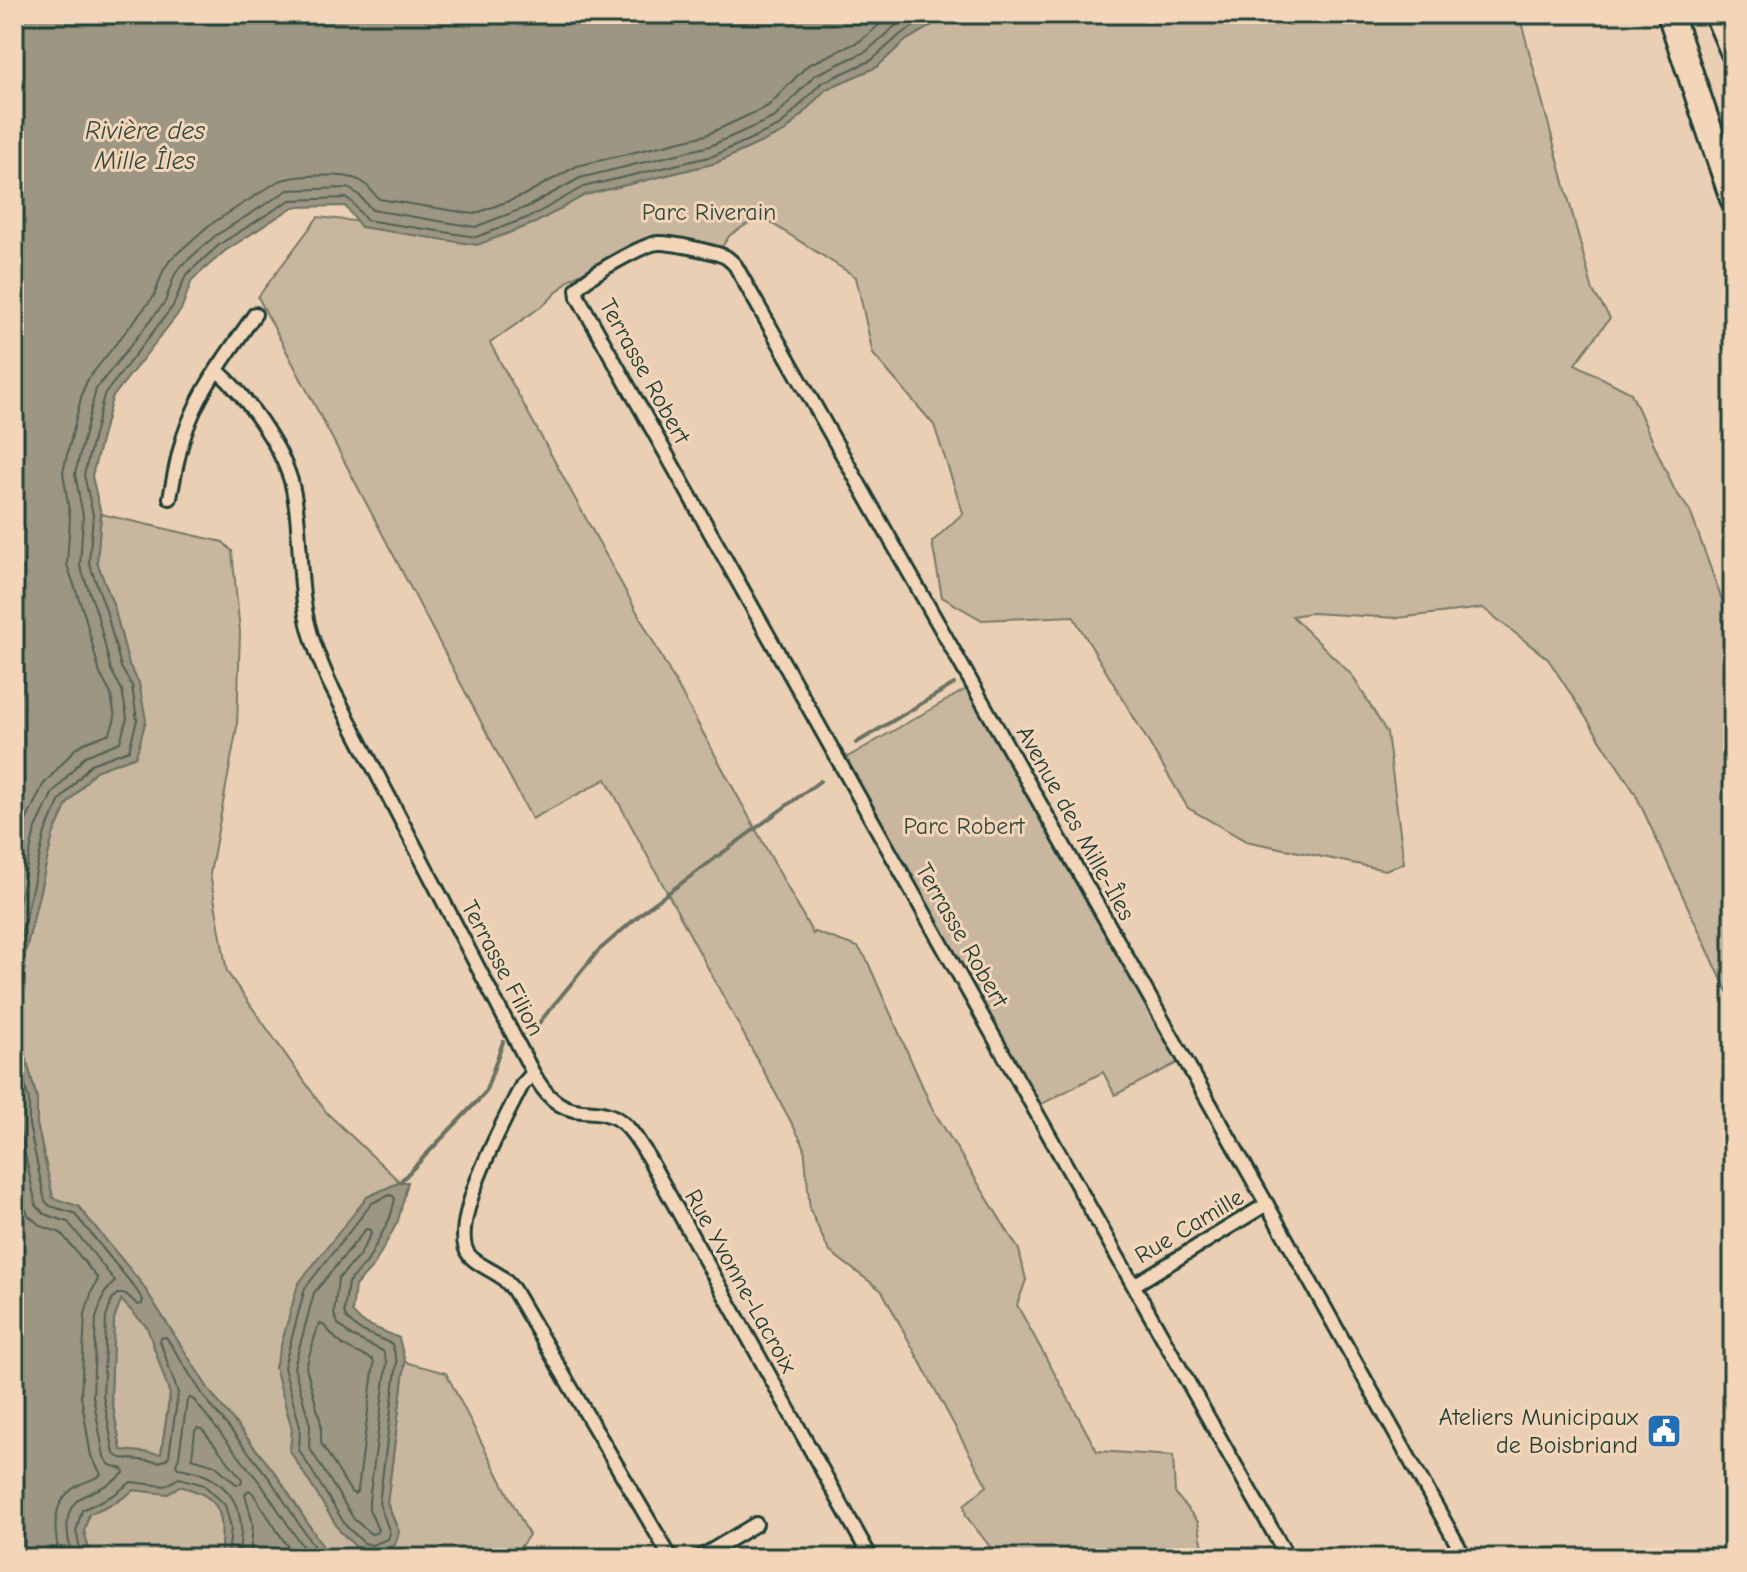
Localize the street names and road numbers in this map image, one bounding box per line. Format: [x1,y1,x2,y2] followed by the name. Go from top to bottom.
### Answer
[594,294,697,449] street label: Terrasse Robert
[1011,721,1141,925] street label: Avenue des Mille-Îles
[909,858,1015,1013] street label: Terrasse Robert
[456,895,550,1041] street label: Terrasse Filion
[1130,1183,1248,1269] street label: Rue Camille
[679,1184,803,1378] street label: Rue Yvonne-Lacroix

